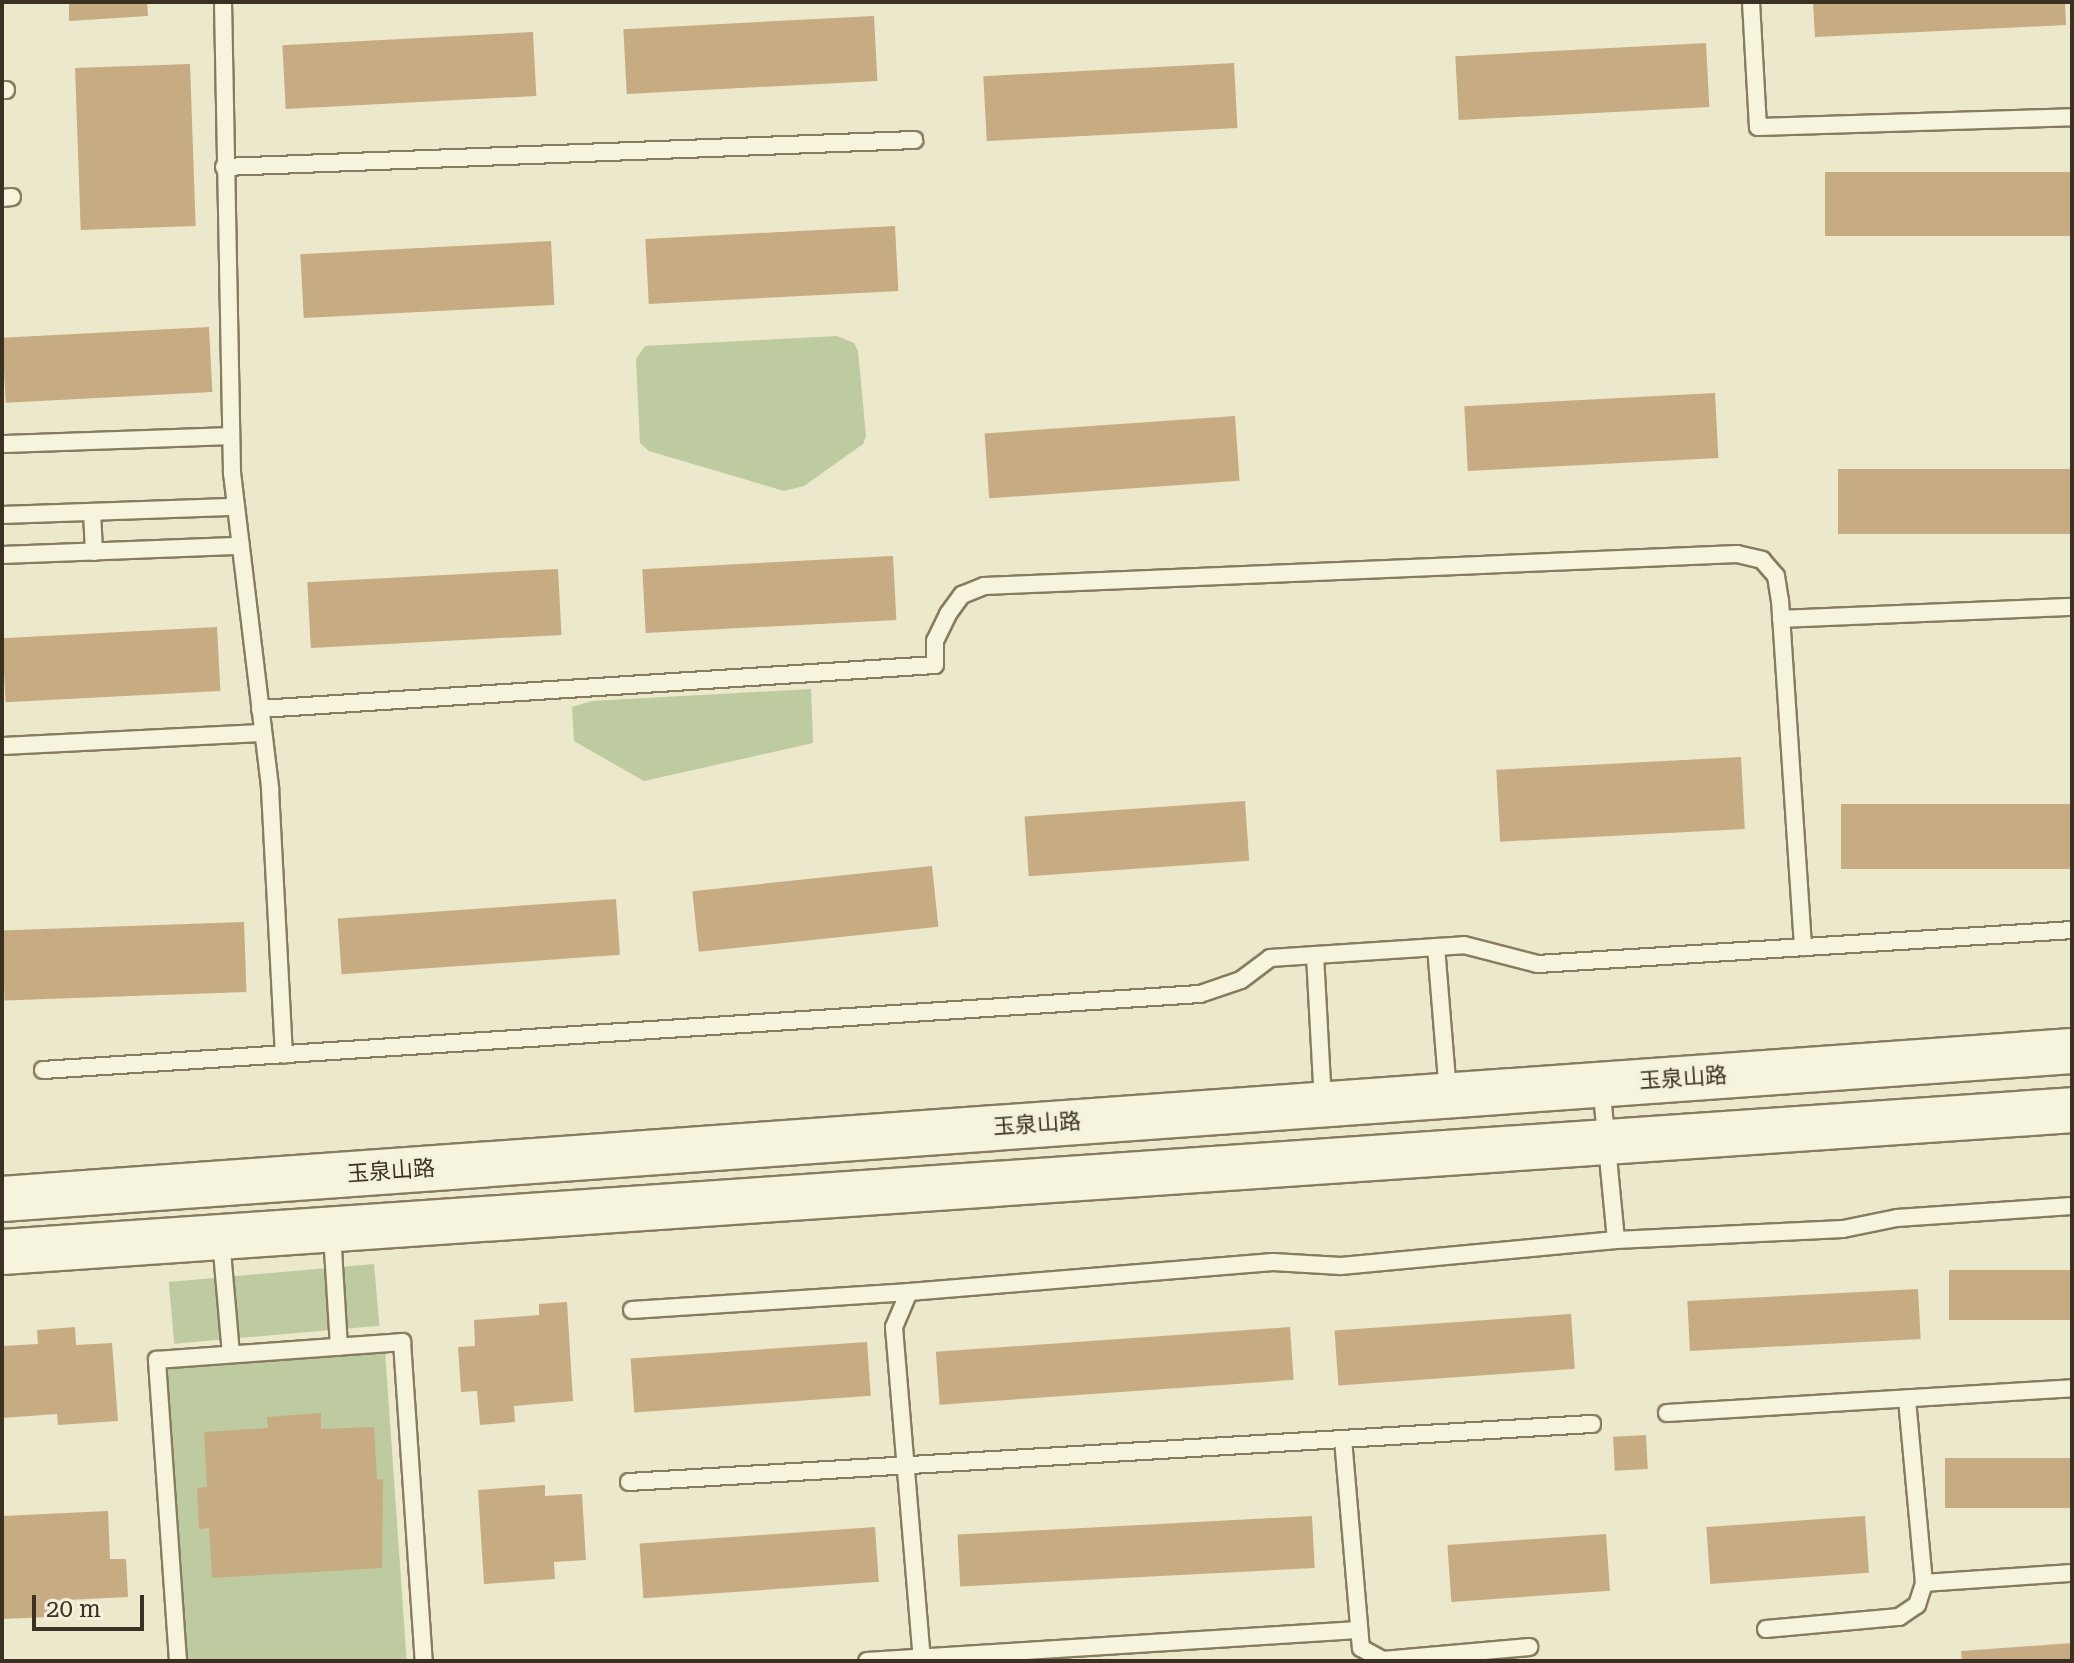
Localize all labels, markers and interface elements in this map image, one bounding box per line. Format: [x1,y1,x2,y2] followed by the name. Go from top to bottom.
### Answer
[1638,1062,1728,1094] street label: 玉泉山路
[992,1108,1082,1140] street label: 玉泉山路
[346,1155,436,1187] street label: 玉泉山路
[36,1579,148,1629] scale bar
[46,1595,101,1623] text: 20 m

